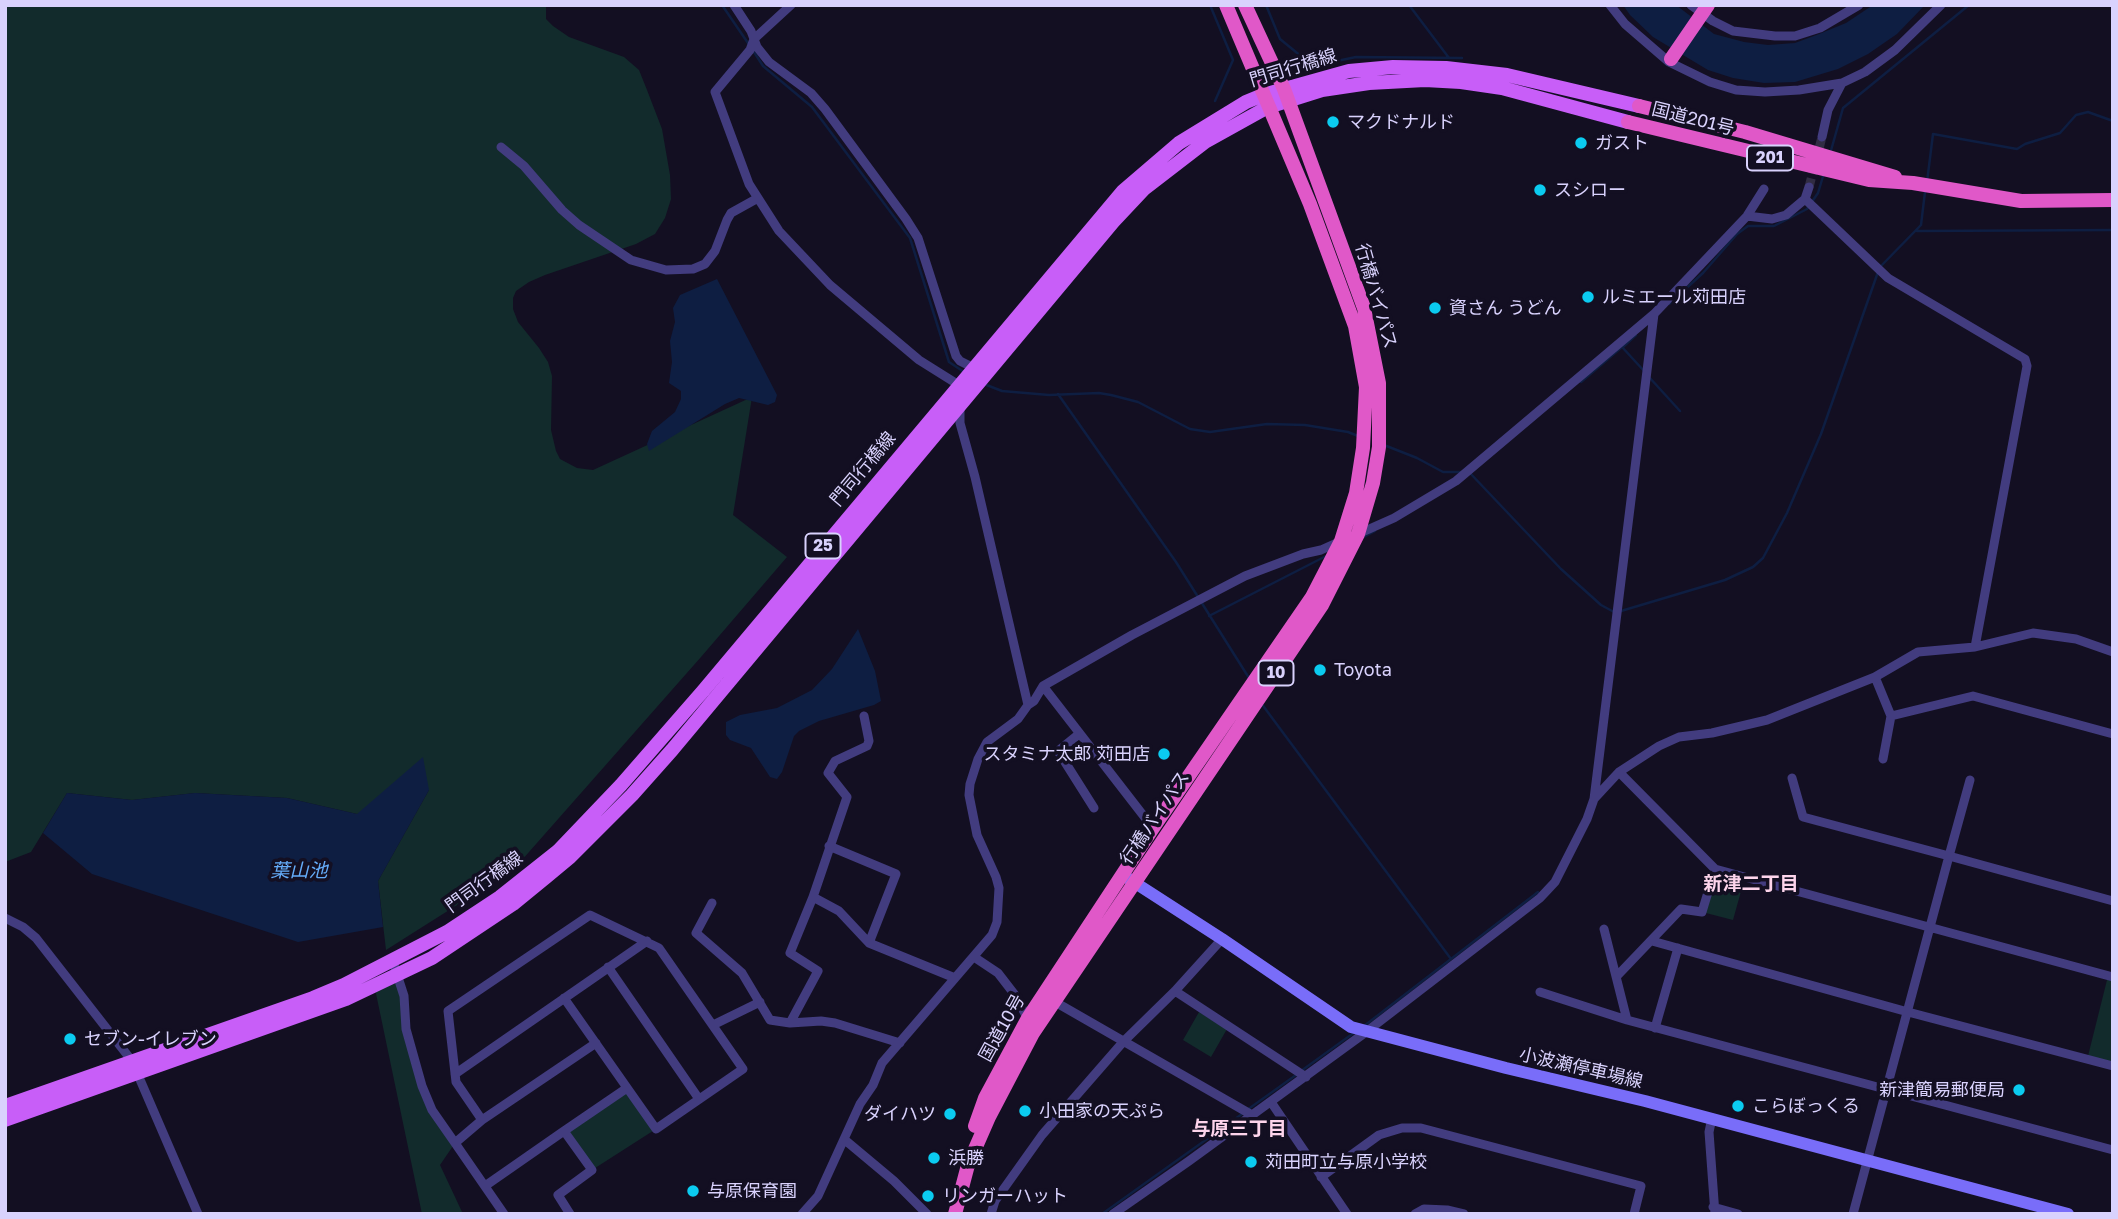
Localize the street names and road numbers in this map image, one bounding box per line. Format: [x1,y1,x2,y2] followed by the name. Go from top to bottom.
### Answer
[1247,45,1339,91] street label: 門司行橋線
[1649,98,1737,140] street label: 国道201号
[1747,146,1793,170] road number: 201
[1351,241,1401,351] street label: 行橋バイパス
[826,428,900,510] street label: 門司行橋線
[806,534,840,558] road number: 25
[1258,660,1294,686] road number: 10
[1116,767,1194,869] street label: 行橋バイパス
[441,847,527,917] street label: 門司行橋線
[975,990,1029,1066] street label: 国道10号
[1517,1043,1645,1093] street label: 小波瀬停車場線

